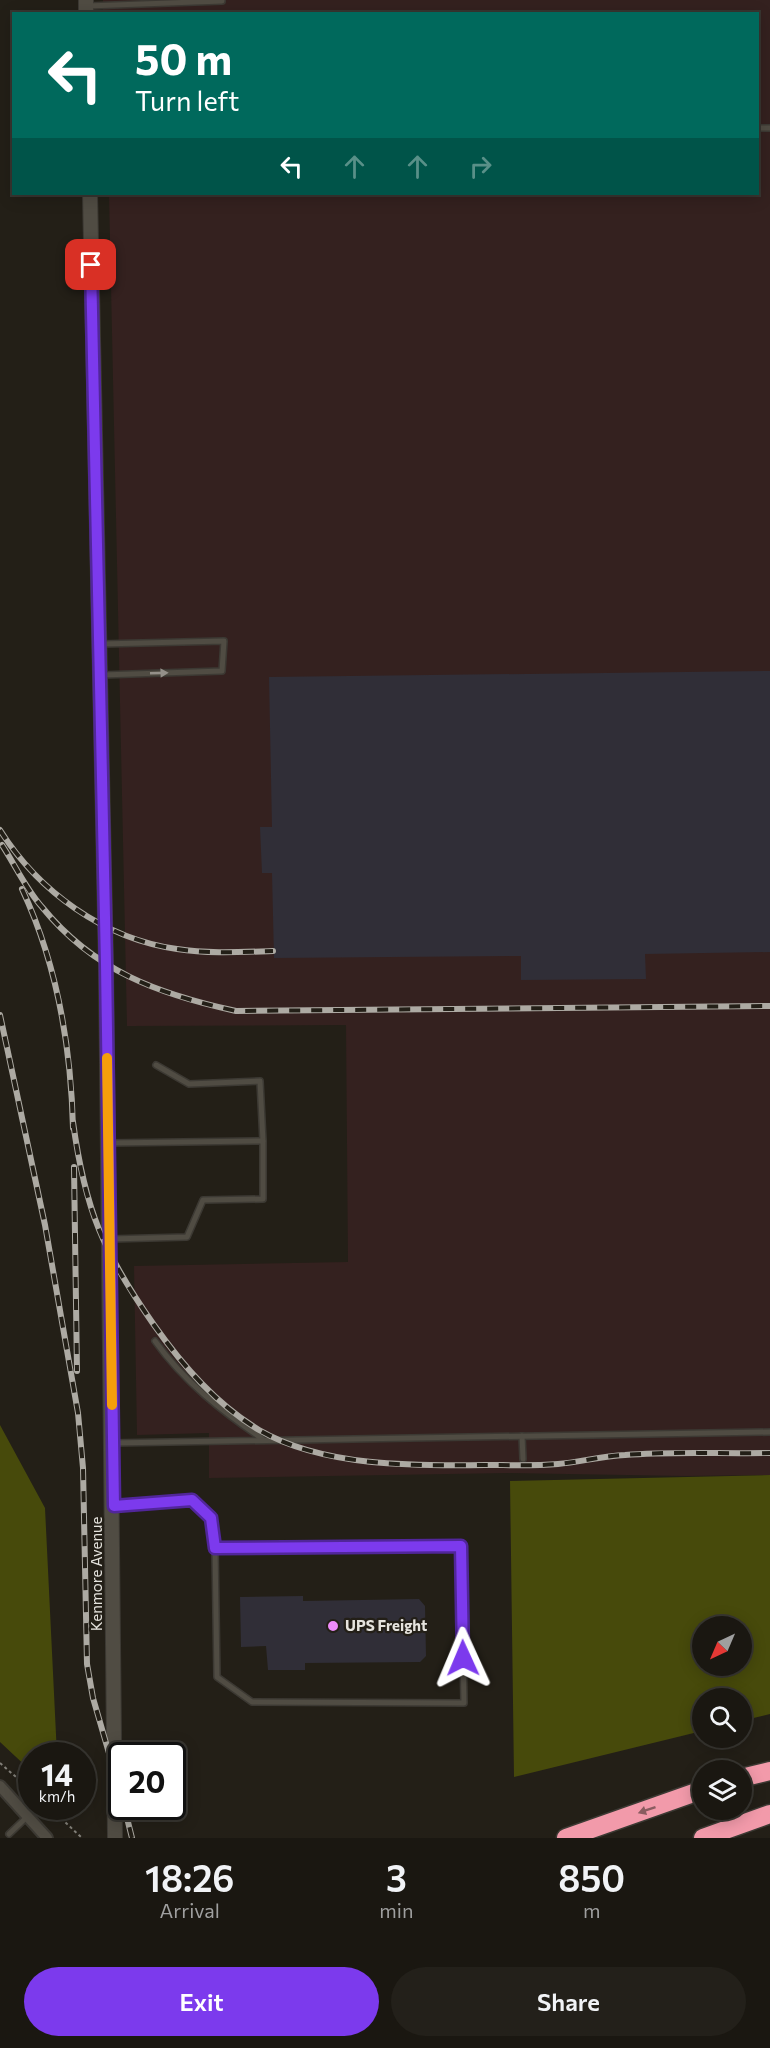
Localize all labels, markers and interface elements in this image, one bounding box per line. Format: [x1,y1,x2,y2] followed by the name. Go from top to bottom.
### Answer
[135,32,232,84] text: 50 m
[36,36,114,114] icon: left
[135,84,239,117] text: Turn left
[275,150,308,183] icon: left
[338,150,371,183] icon: ahead
[401,150,434,183] icon: ahead
[464,150,497,183] icon: right
[65,239,116,290] pin
[74,248,107,281] icon: arrive
[149,668,168,678] one-way arrow
[87,1517,105,1631] street label: Kenmore Avenue
[345,1616,427,1634] place label: UPS Freight
[692,1616,752,1676] north arrow
[692,1616,752,1820] map controls
[326,1619,340,1633] marker: UPS Freight
[431,1626,495,1690] position arrow
[692,1688,752,1748] button: search
[108,1742,186,1820] speed limit sign: 20
[41,1755,73,1792] text: 14
[692,1760,752,1820] button: layers
[39,1787,75,1805] text: km/h
[638,1805,656,1815] one-way arrow
[145,1855,234,1899] text: 18:26
[386,1855,407,1899] text: 3
[558,1855,625,1899] text: 850
[159,1898,220,1922] text: Arrival
[379,1898,413,1922] text: min
[583,1898,600,1922] text: m
[24,1967,379,2036] button: Exit
[391,1967,746,2036] button: Share

